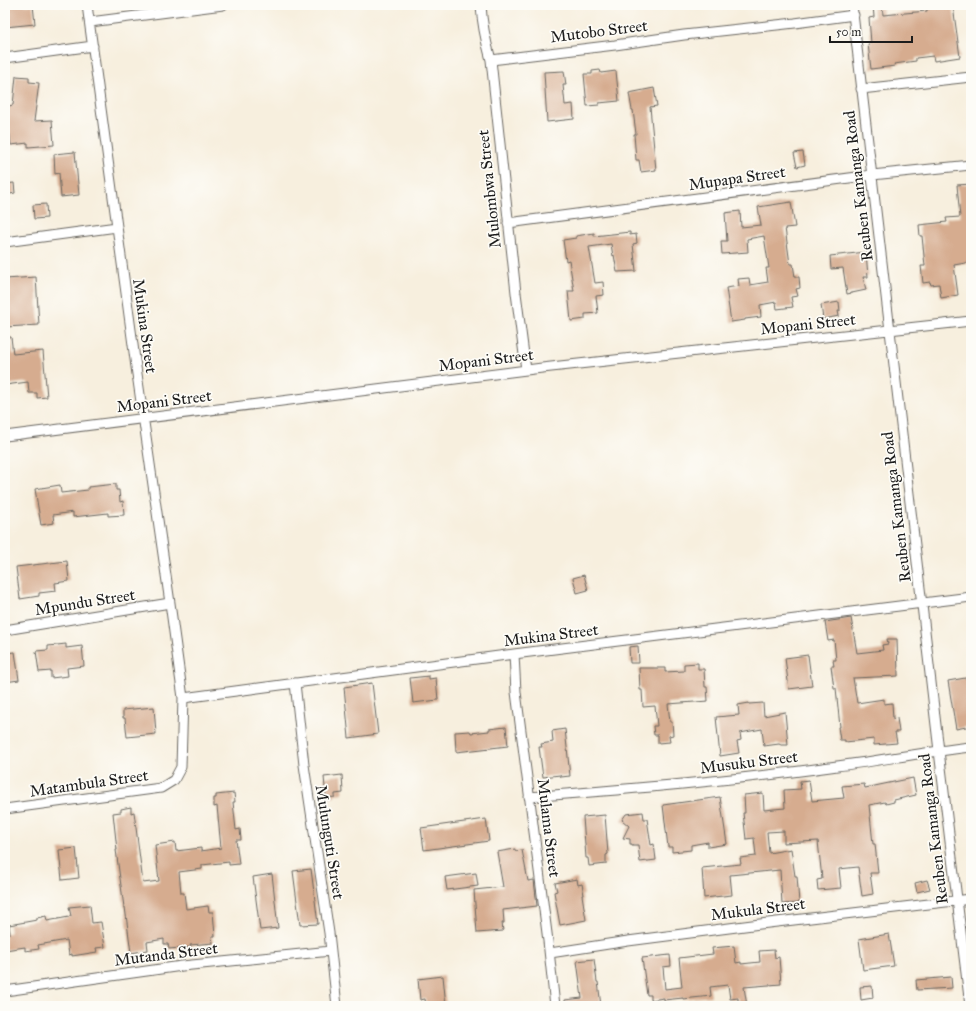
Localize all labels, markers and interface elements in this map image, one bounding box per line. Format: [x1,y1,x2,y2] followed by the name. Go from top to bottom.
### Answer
[549,16,649,46] street label: Mutobo Street
[830,18,912,44] scale bar
[836,25,861,39] text: 50 m
[839,109,878,262] street label: Reuben Kamanga Road
[473,129,505,249] street label: Mulombwa Street
[687,162,787,194] street label: Mupapa Street
[129,277,161,375] street label: Mukina Street
[760,310,857,338] street label: Mopani Street
[437,345,535,375] street label: Mopani Street
[115,386,213,416] street label: Mopani Street
[877,430,916,583] street label: Reuben Kamanga Road
[33,585,137,619] street label: Mpundu Street
[503,620,600,650] street label: Mukina Street
[699,747,799,777] street label: Musuku Street
[914,752,953,905] street label: Reuben Kamanga Road
[28,765,150,801] street label: Matambula Street
[534,778,565,879] street label: Mulama Street
[311,783,348,901] street label: Mulunguti Street
[710,894,807,924] street label: Mukula Street
[113,938,219,970] street label: Mutanda Street

